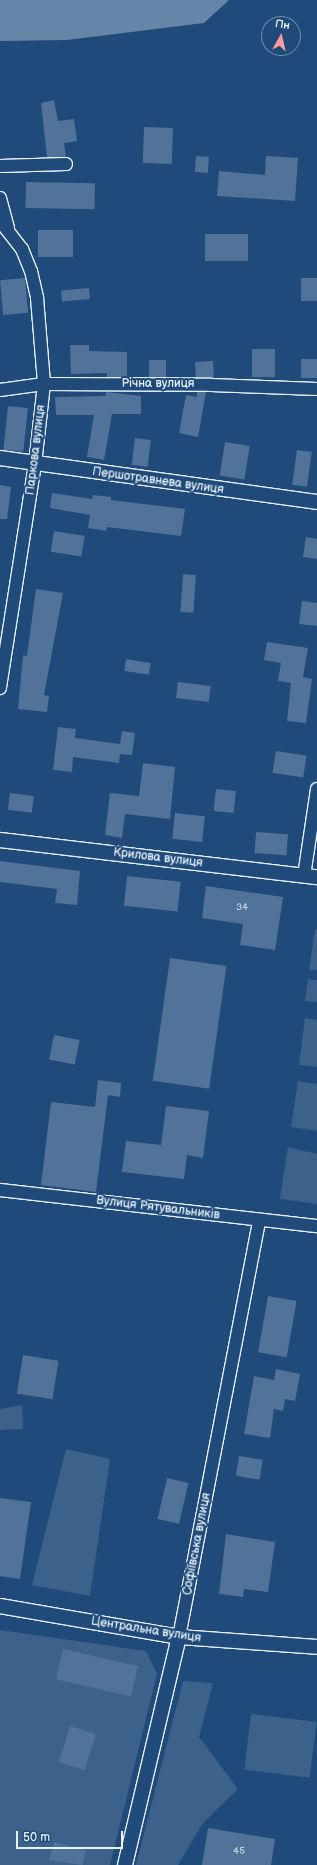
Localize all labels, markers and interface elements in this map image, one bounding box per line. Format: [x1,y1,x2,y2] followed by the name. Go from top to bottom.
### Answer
[261,16,301,56] north arrow
[274,17,291,32] text: Пн
[122,377,194,391] street label: Річна вулиця
[23,404,49,496] street label: Паркова вулиця
[91,465,225,497] street label: Першотравнева вулиця
[112,845,204,871] street label: Крилова вулиця
[236,902,248,914] house number: 34
[95,1193,221,1223] street label: Вулиця Рятувальників
[180,1492,214,1596] street label: Софіївська вулиця
[90,1614,202,1646] street label: Центральна вулиця
[18,1823,125,1849] scale bar
[23,1830,50,1845] text: 50 m
[233,1846,245,1858] house number: 45

